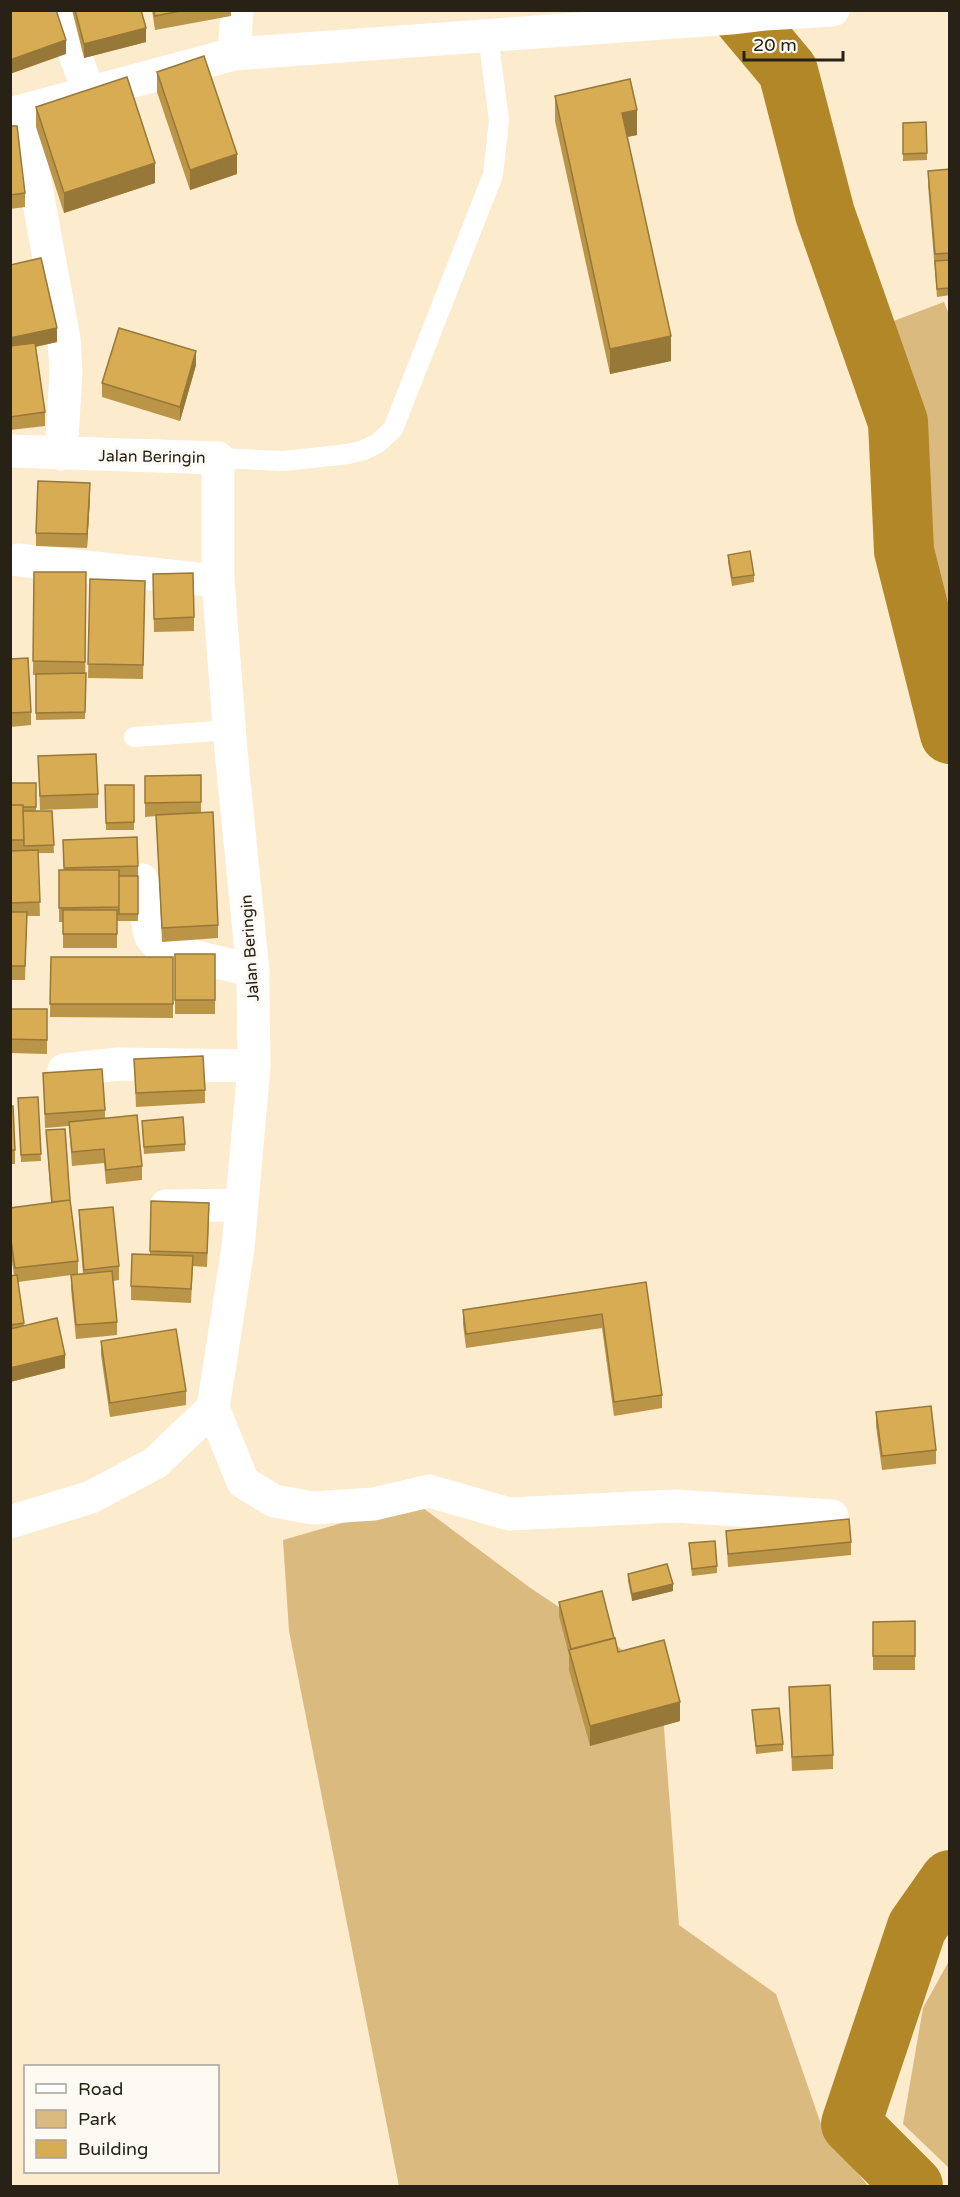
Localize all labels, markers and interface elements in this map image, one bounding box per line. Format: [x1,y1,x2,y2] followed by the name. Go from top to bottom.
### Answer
[744,24,843,62] scale bar
[753,34,797,56] text: 20 m
[98,446,206,468] street label: Jalan Beringin
[236,894,264,1002] street label: Jalan Beringin
[24,2065,219,2173] legend
[78,2078,123,2100] text: Road
[78,2108,117,2130] text: Park
[78,2138,148,2160] text: Building

